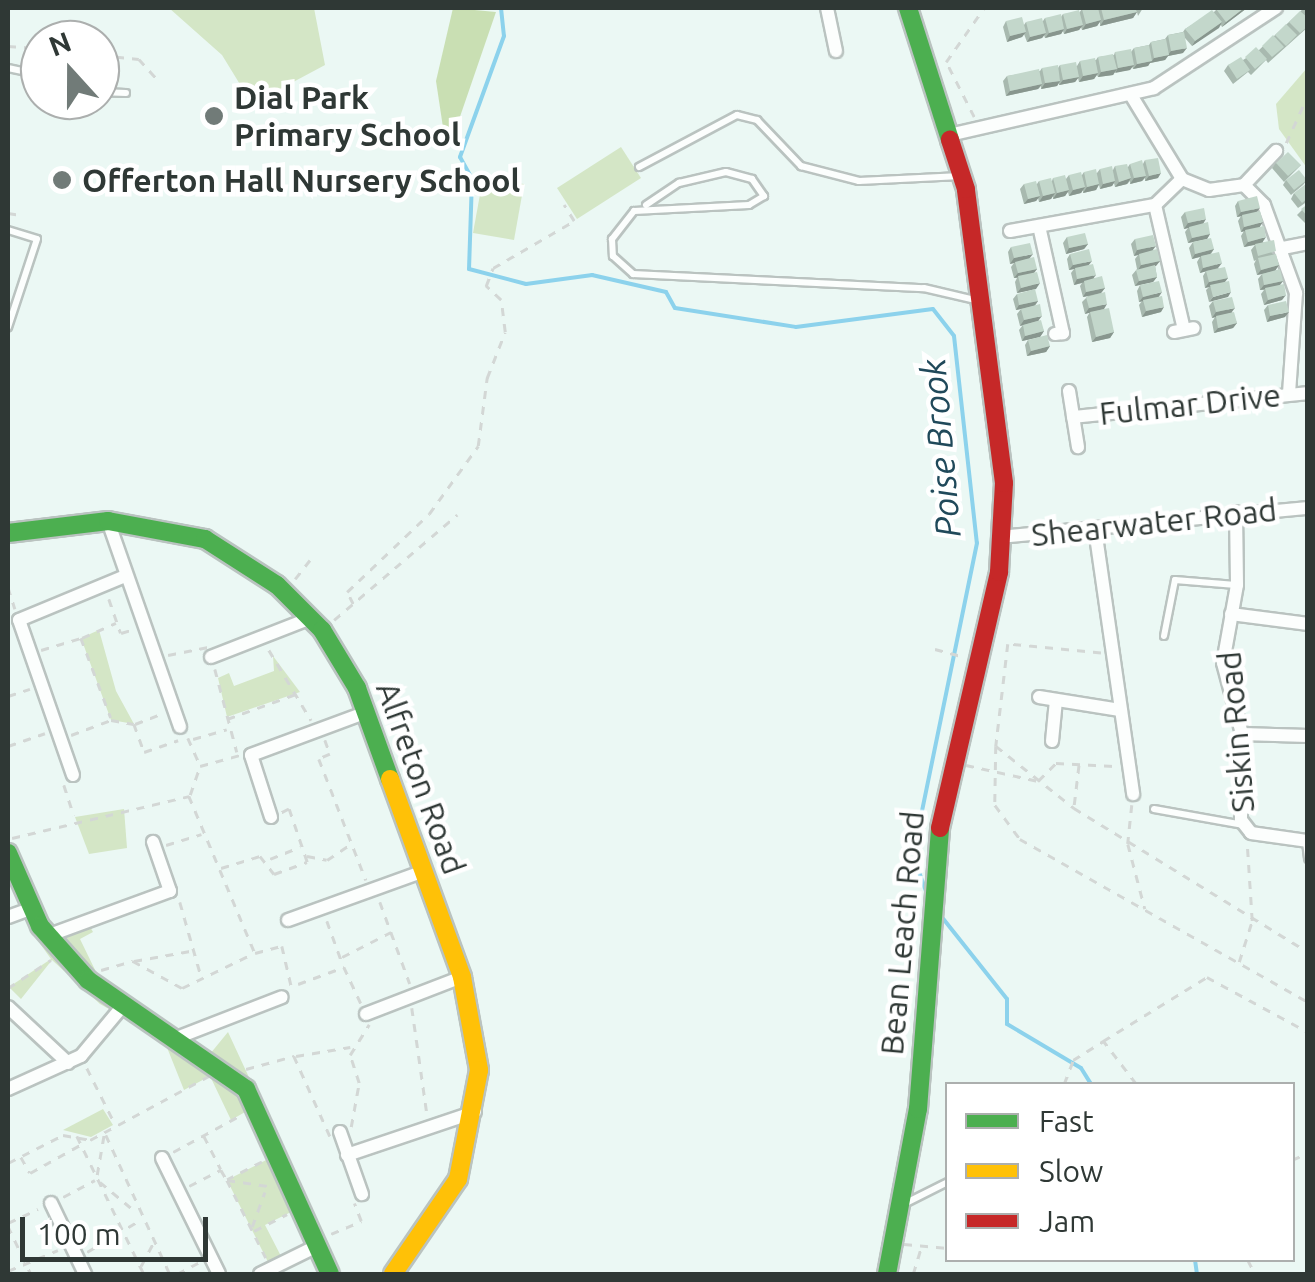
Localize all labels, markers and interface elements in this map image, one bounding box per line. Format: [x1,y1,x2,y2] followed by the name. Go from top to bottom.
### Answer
[20,20,120,120] north arrow
[44,25,75,62] text: N
[234,79,461,154] place label: Dial Park Primary School
[203,105,225,127] marker: Dial Park Primary School
[82,161,520,199] place label: Offerton Hall Nursery School
[51,169,73,191] marker: Offerton Hall Nursery School
[911,357,969,539] water label: Poise Brook
[1097,375,1283,433] street label: Fulmar Drive
[1029,490,1279,554] street label: Shearwater Road
[1210,650,1262,814] street label: Siskin Road
[368,677,474,879] street label: Alfreton Road
[872,809,932,1057] street label: Bean Leach Road
[945,1082,1295,1262] legend
[1039,1104,1094,1138] text: Fast
[1039,1154,1103,1188] text: Slow
[25,1197,212,1259] scale bar
[1039,1204,1095,1238] text: Jam
[37,1217,121,1251] text: 100 m

